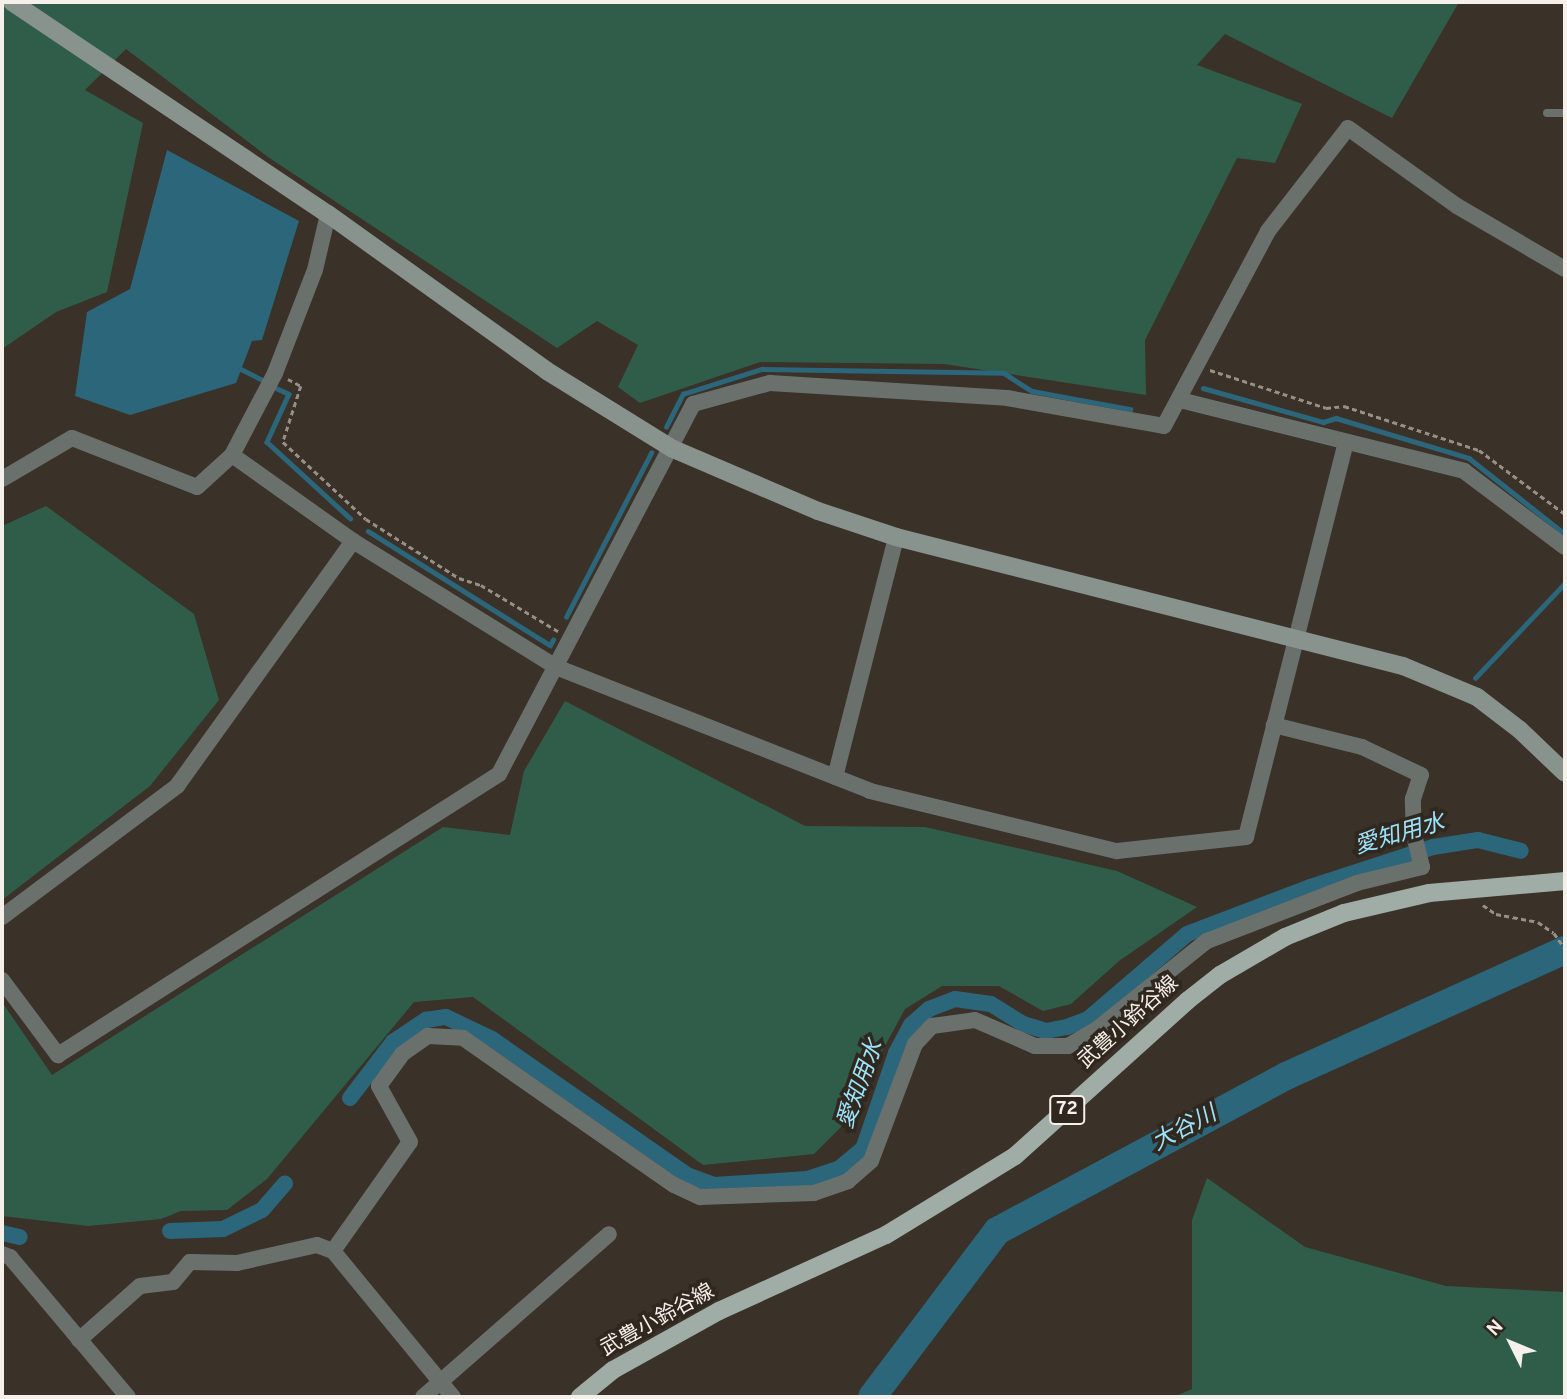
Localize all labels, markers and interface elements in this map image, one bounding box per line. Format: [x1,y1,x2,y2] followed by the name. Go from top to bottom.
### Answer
[1352,810,1448,862] water label: 愛知用水
[1074,971,1184,1075] street label: 武豊小鈴谷線
[833,1037,891,1133] water label: 愛知用水
[1048,1094,1086,1126] road number: 72
[1148,1102,1222,1158] water label: 大谷川
[597,1279,719,1363] street label: 武豊小鈴谷線
[1476,1308,1546,1378] north arrow
[1482,1316,1509,1342] text: N

